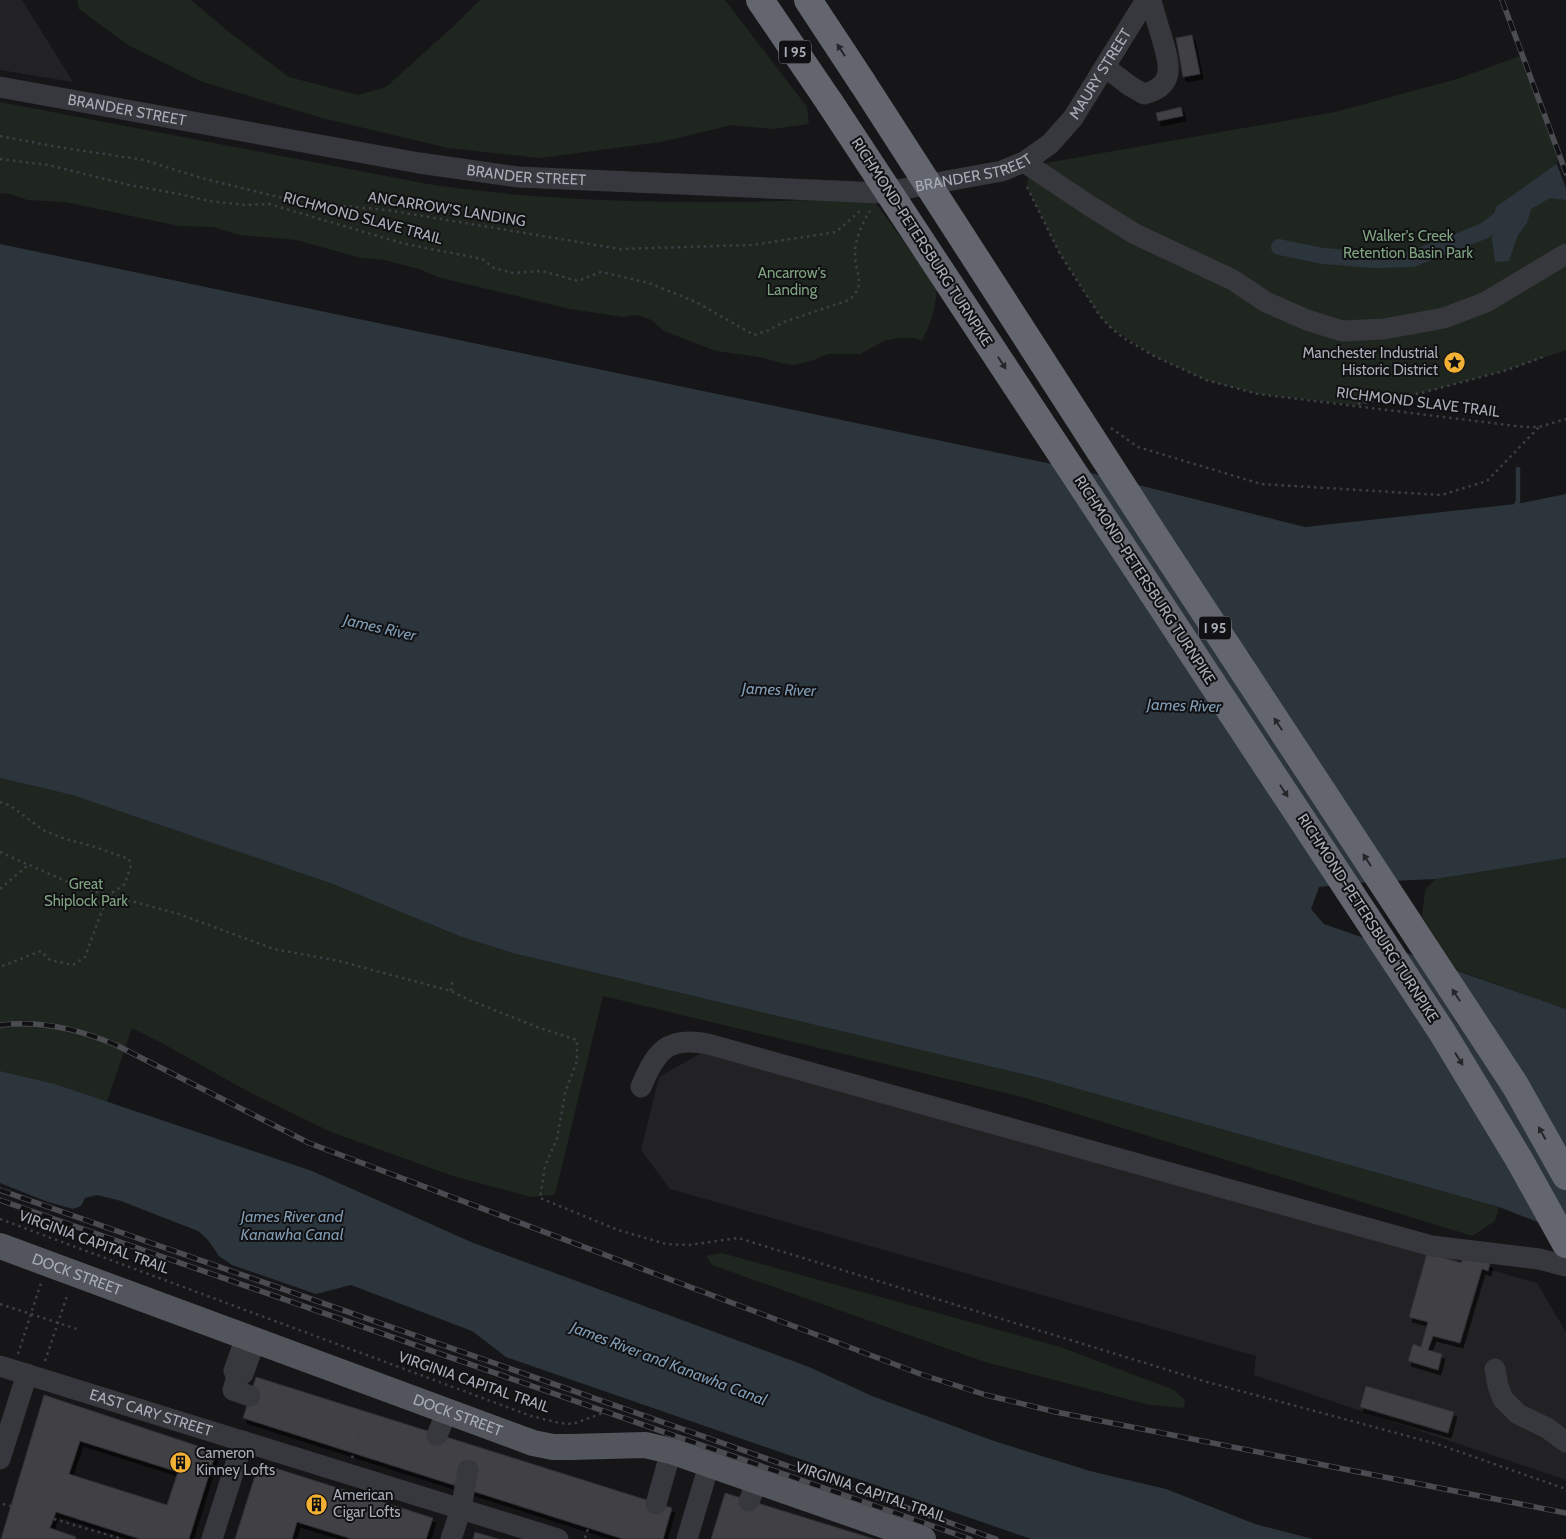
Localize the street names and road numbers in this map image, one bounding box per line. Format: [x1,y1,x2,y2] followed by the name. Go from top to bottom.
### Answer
[1065,25,1135,123] street label: MAURY STREET
[779,41,811,64] road number: I 95
[66,90,188,130] street label: BRANDER STREET
[848,134,996,350] street label: RICHMOND-PETERSBURG TURNPIKE
[914,150,1036,196] street label: BRANDER STREET
[465,161,586,189] street label: BRANDER STREET
[281,188,445,248] street label: RICHMOND SLAVE TRAIL
[367,188,527,230] street label: ANCARROW’S LANDING
[1335,383,1501,421] street label: RICHMOND SLAVE TRAIL
[1071,472,1219,688] street label: RICHMOND-PETERSBURG TURNPIKE
[1199,616,1231,640] road number: I 95
[1294,810,1442,1026] street label: RICHMOND-PETERSBURG TURNPIKE
[16,1206,172,1278] street label: VIRGINIA CAPITAL TRAIL
[30,1250,124,1299] street label: DOCK STREET
[396,1348,552,1417] street label: VIRGINIA CAPITAL TRAIL
[87,1385,214,1440] street label: EAST CARY STREET
[411,1390,505,1440] street label: DOCK STREET
[793,1458,949,1527] street label: VIRGINIA CAPITAL TRAIL

